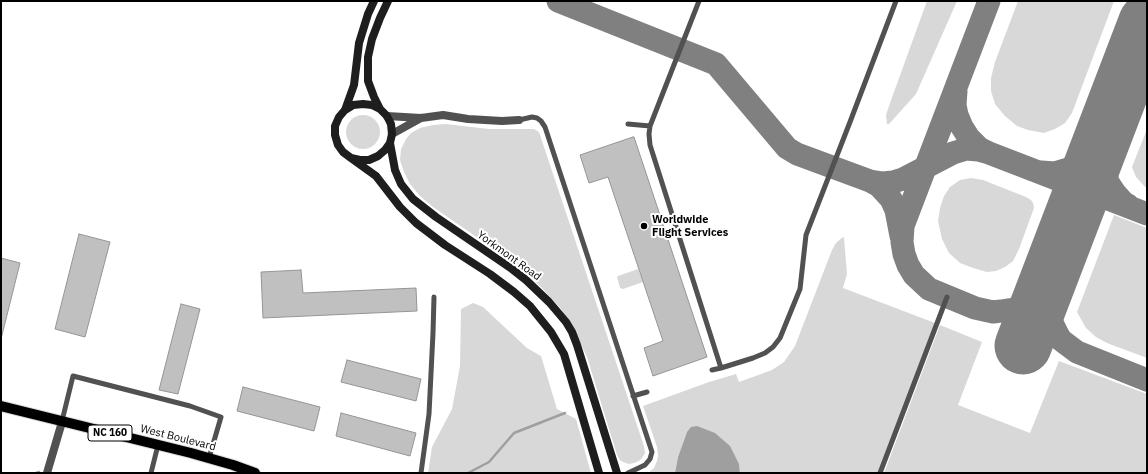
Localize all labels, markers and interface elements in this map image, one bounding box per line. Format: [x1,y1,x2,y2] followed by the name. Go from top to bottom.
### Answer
[652,213,728,239] place label: Worldwide Flight Services
[639,221,649,231] marker: Worldwide Flight Services
[474,228,544,284] street label: Yorkmont Road
[139,422,217,454] street label: West Boulevard
[88,425,132,441] road number: NC 160

